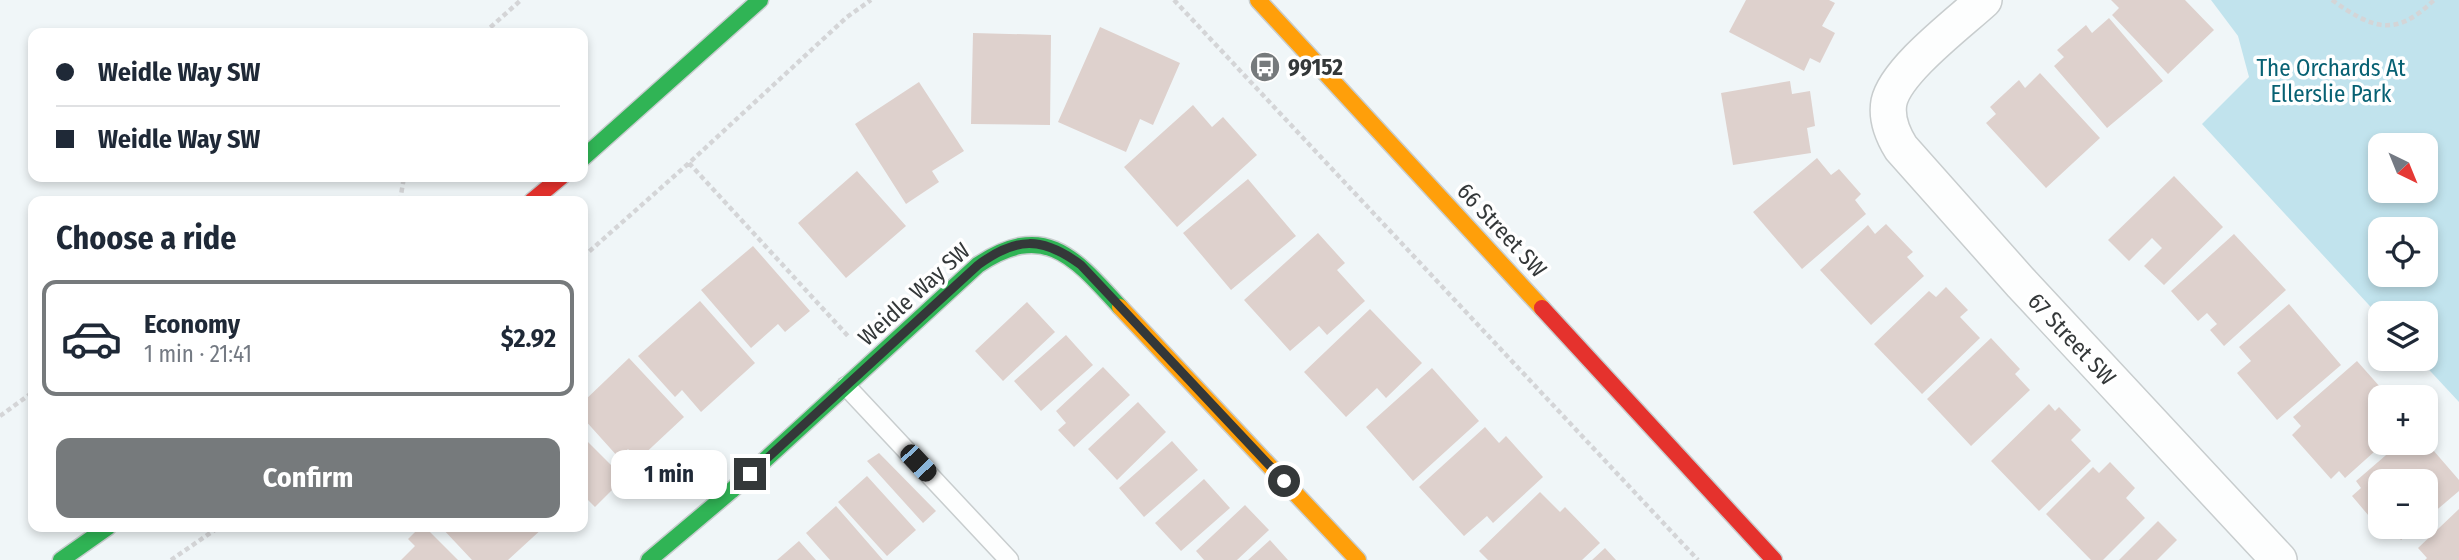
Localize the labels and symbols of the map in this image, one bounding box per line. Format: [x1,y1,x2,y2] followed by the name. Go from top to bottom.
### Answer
[1248,50,1282,84] bus stop icon: 99152
[1288,53,1343,81] place label: 99152
[2256,54,2406,108] park label: The Orchards At Ellerslie Park
[2368,133,2438,203] north arrow
[1451,177,1553,283] street label: 66 Street SW
[852,237,976,351] street label: Weidle Way SW
[2022,287,2122,391] street label: 67 Street SW
[896,440,941,486] car
[610,449,726,498] callout: 1 min
[734,458,766,490] route end
[1268,465,1300,497] route start

